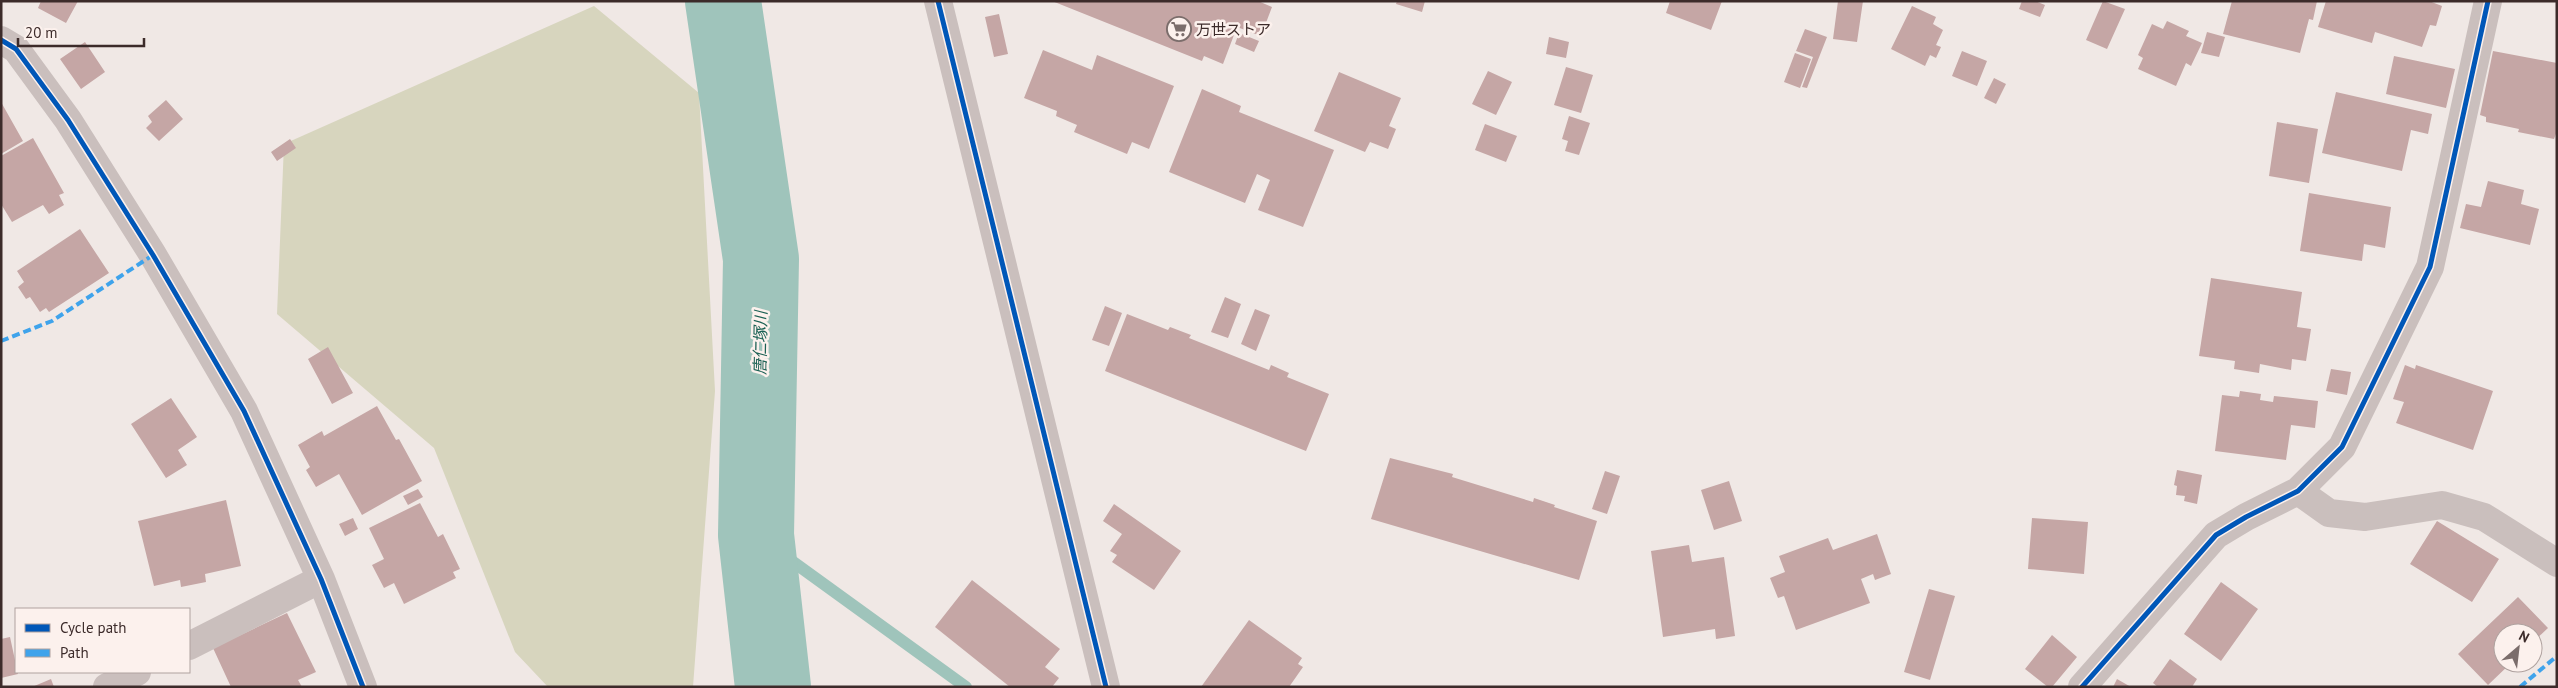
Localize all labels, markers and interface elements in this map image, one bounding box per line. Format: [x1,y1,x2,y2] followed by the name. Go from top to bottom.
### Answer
[18,15,144,47] scale bar
[1166,16,1192,42] supermarket icon: 万世ストア
[1196,20,1271,39] place label: 万世ストア
[25,23,58,42] text: 20 m
[749,309,771,375] water label: 唐仁塚川
[15,608,190,673] legend
[60,618,126,637] text: Cycle path
[2493,623,2543,673] north arrow
[2516,626,2532,647] text: N
[60,643,89,662] text: Path

